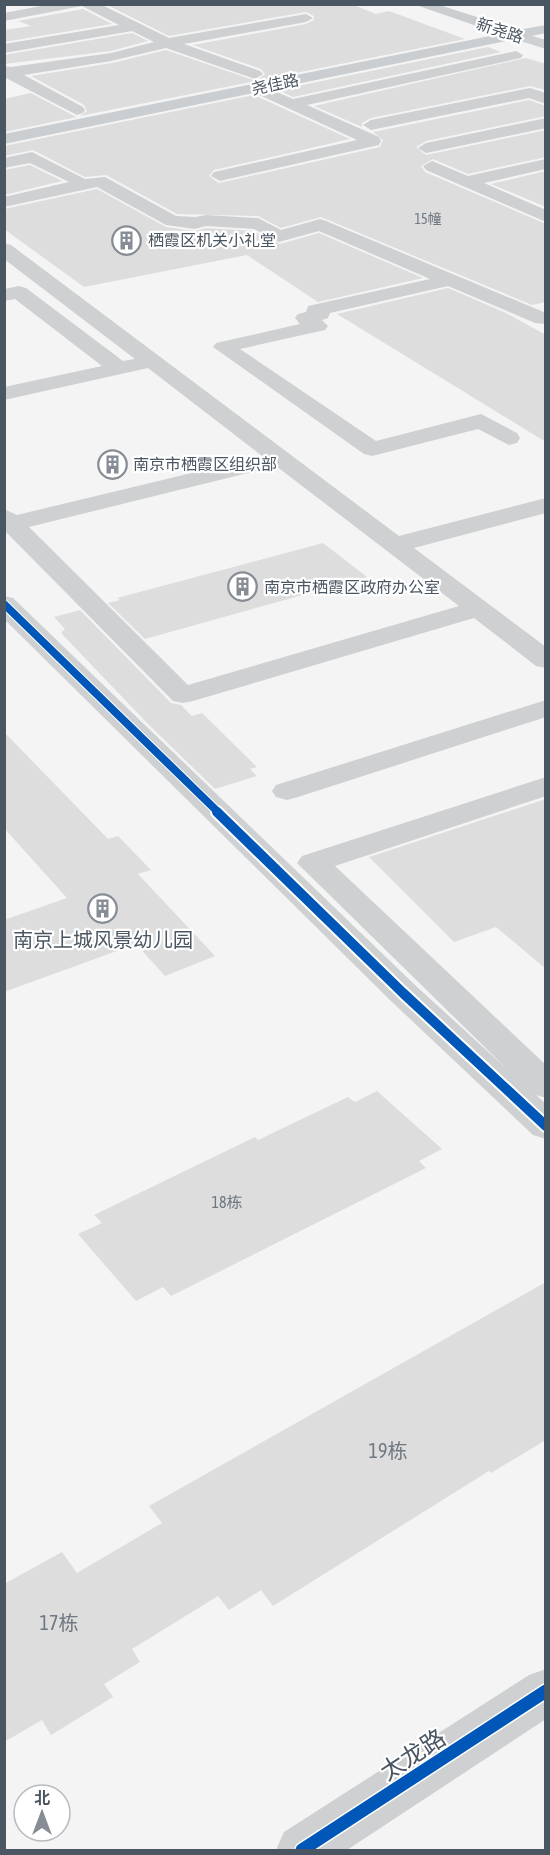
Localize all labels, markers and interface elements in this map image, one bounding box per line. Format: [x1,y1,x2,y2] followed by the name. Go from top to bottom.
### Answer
[474,14,526,46] street label: 新尧路
[250,70,300,98] street label: 尧佳路
[414,211,442,227] house number: 15幢
[111,224,143,256] building icon: 栖霞区机关小礼堂
[148,231,276,249] place label: 栖霞区机关小礼堂
[96,448,128,480] building icon: 南京市栖霞区组织部
[133,455,277,473] place label: 南京市栖霞区组织部
[227,571,259,603] building icon: 南京市栖霞区政府办公室
[264,578,440,596] place label: 南京市栖霞区政府办公室
[87,893,119,925] building icon: 南京上城风景幼儿园
[13,928,193,951] place label: 南京上城风景幼儿园
[211,1193,243,1211] house number: 18栋
[369,1439,407,1462] house number: 19栋
[40,1611,78,1634] house number: 17栋
[375,1724,450,1786] street label: 太龙路
[12,1783,72,1843] north arrow
[34,1789,50,1807] text: 北

